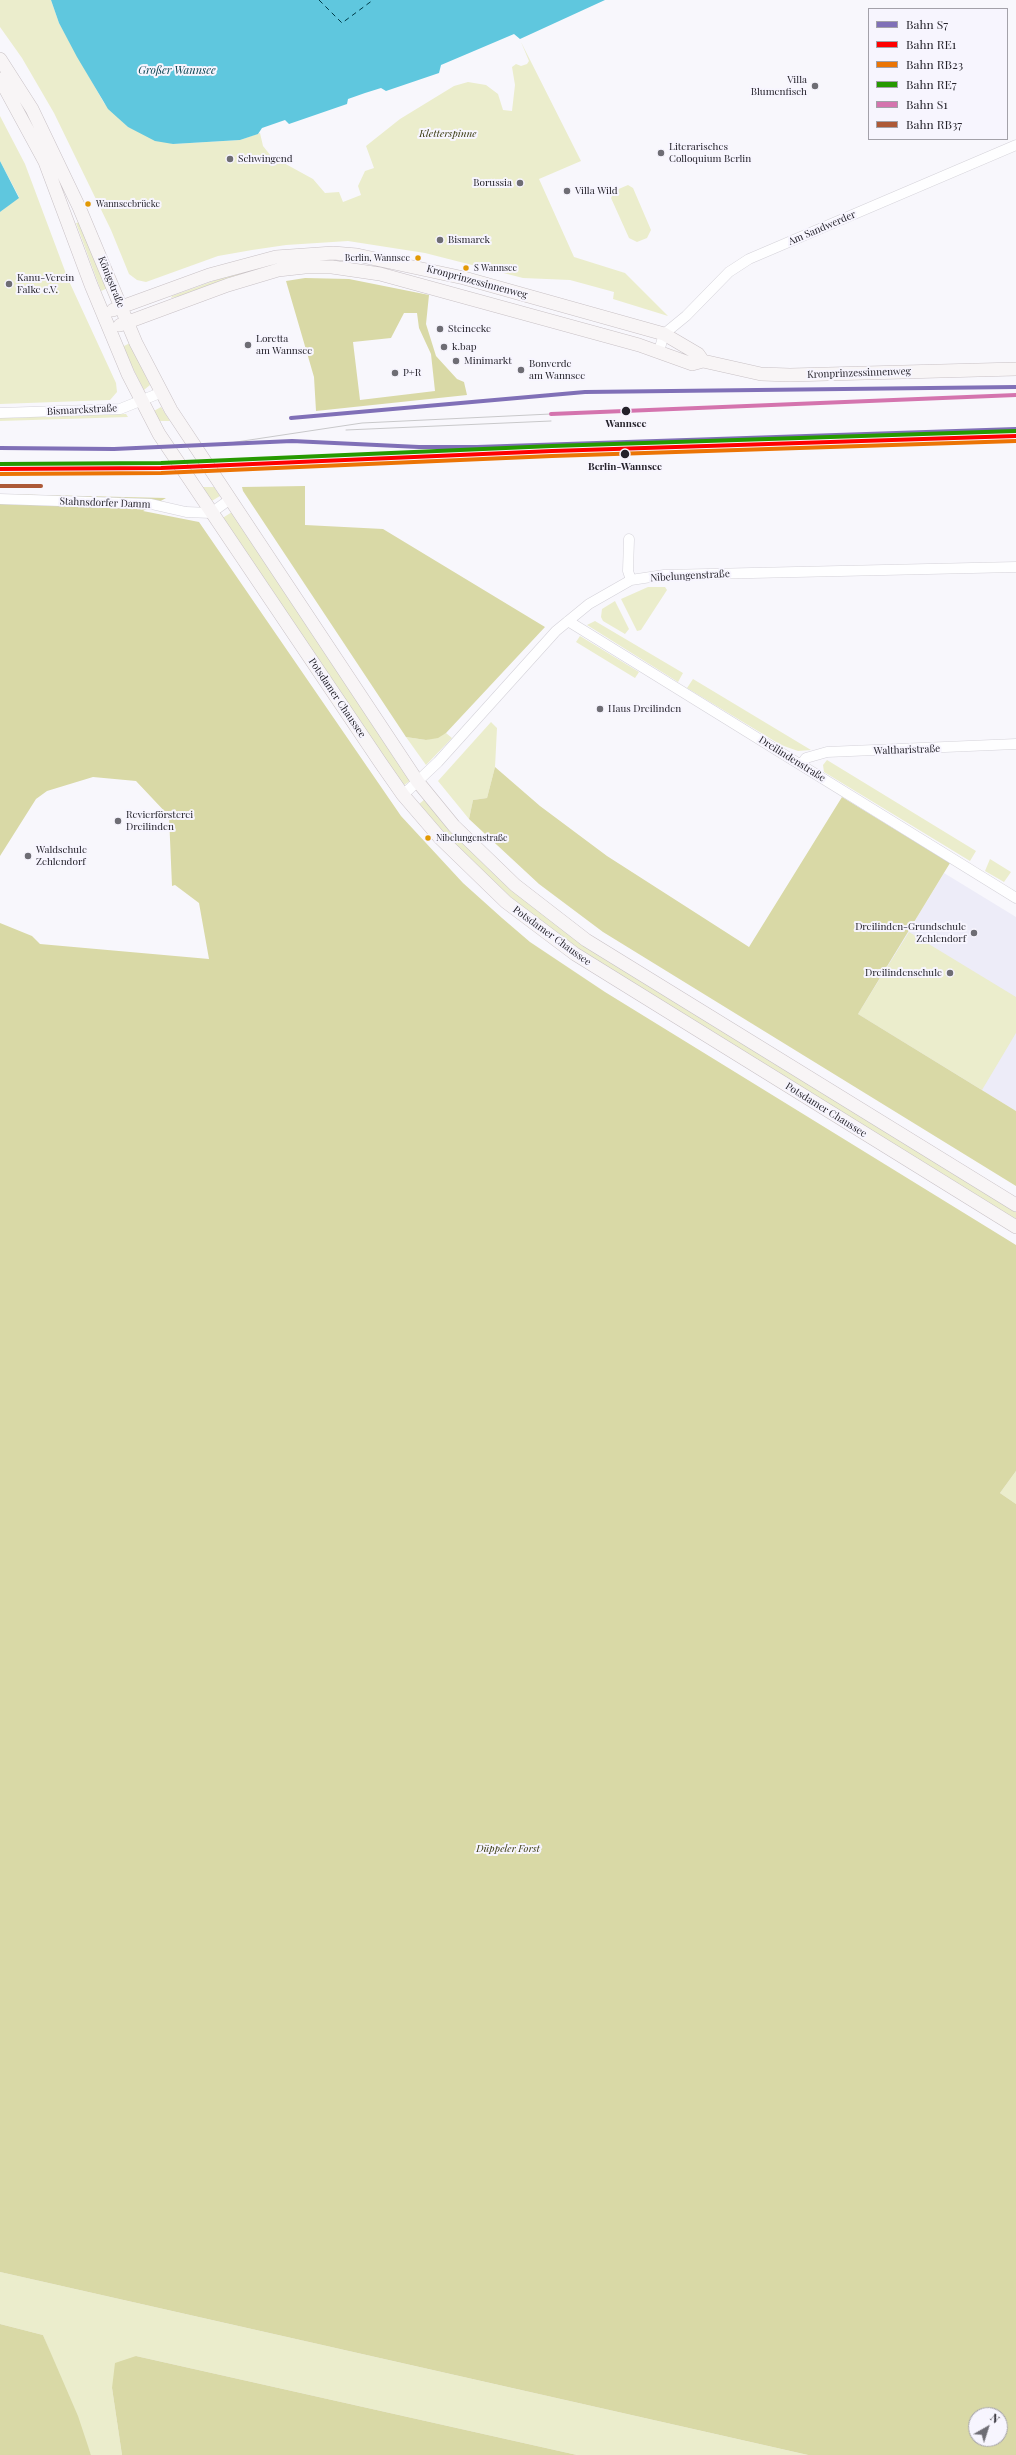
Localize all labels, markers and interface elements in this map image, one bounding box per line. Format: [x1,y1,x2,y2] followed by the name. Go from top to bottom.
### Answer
[868,8,1008,140] legend
[906,16,948,32] text: Bahn S7
[906,36,956,52] text: Bahn RE1
[906,56,963,72] text: Bahn RB23
[138,64,216,78] water label: Großer Wannsee
[751,74,807,98] place label: Villa Blumenfisch
[906,76,957,92] text: Bahn RE7
[810,81,820,91] marker: Villa Blumenfisch
[906,96,948,112] text: Bahn S1
[906,116,962,132] text: Bahn RB37
[419,128,477,140] park label: Kletterspinne
[669,141,751,164] place label: Literarisches Colloquium Berlin
[656,148,666,158] marker: Literarisches Colloquium Berlin
[238,153,293,165] place label: Schwingend
[225,154,235,164] marker: Schwingend
[473,177,512,189] place label: Borussia
[515,178,525,188] marker: Borussia
[575,185,617,197] place label: Villa Wild
[562,186,572,196] marker: Villa Wild
[83,199,93,209] marker: Wannseebrücke
[96,199,160,209] place label: Wannseebrücke
[786,208,858,248] street label: Am Sandwerder
[448,234,490,246] place label: Bismarck
[435,235,445,245] marker: Bismarck
[345,253,410,263] place label: Berlin, Wannsee
[413,253,423,263] marker: Berlin, Wannsee
[95,254,127,310] street label: Königstraße
[425,263,529,301] street label: Kronprinzessinnenweg
[461,263,471,273] marker: S Wannsee
[474,263,517,273] place label: S Wannsee
[17,272,74,296] place label: Kanu-Verein Falke e.V.
[4,279,14,289] marker: Kanu-Verein Falke e.V.
[448,323,491,335] place label: Steinecke
[435,324,445,334] marker: Steinecke
[256,333,312,356] place label: Loretta am Wannsee
[243,340,253,350] marker: Loretta am Wannsee
[452,341,476,353] place label: k.bap
[439,342,449,352] marker: k.bap
[464,355,512,367] place label: Minimarkt
[451,356,461,366] marker: Minimarkt
[529,358,585,382] place label: Bonverde am Wannsee
[516,365,526,375] marker: Bonverde am Wannsee
[807,365,911,381] street label: Kronprinzessinnenweg
[403,367,421,379] place label: P+R
[390,368,400,378] marker: P+R
[47,402,117,418] street label: Bismarckstraße
[620,405,632,417] marker: Wannsee
[605,418,647,430] place label: Wannsee
[619,448,631,460] marker: Berlin-Wannsee
[588,461,662,473] place label: Berlin-Wannsee
[59,495,151,511] street label: Stahnsdorfer Damm
[650,568,730,584] street label: Nibelungenstraße
[306,656,368,740] street label: Potsdamer Chaussee
[608,703,681,715] place label: Haus Dreilinden
[595,704,605,714] marker: Haus Dreilinden
[756,734,828,784] street label: Dreilindenstraße
[874,743,940,757] street label: Waltharistraße
[126,809,193,832] place label: Revierförsterei Dreilinden
[113,816,123,826] marker: Revierförsterei Dreilinden
[423,833,433,843] marker: Nibelungenstraße
[436,833,508,843] place label: Nibelungenstraße
[36,844,87,868] place label: Waldschule Zehlendorf
[23,851,33,861] marker: Waldschule Zehlendorf
[511,904,593,968] street label: Potsdamer Chaussee
[855,921,966,944] place label: Dreilinden-Grundschule Zehlendorf
[969,928,979,938] marker: Dreilinden-Grundschule Zehlendorf
[865,967,942,979] place label: Dreilindenschule
[945,968,955,978] marker: Dreilindenschule
[783,1080,869,1140] street label: Potsdamer Chaussee
[476,1843,540,1855] park label: Düppeler Forst
[968,2407,1008,2447] north arrow
[987,2410,1003,2426] text: N

